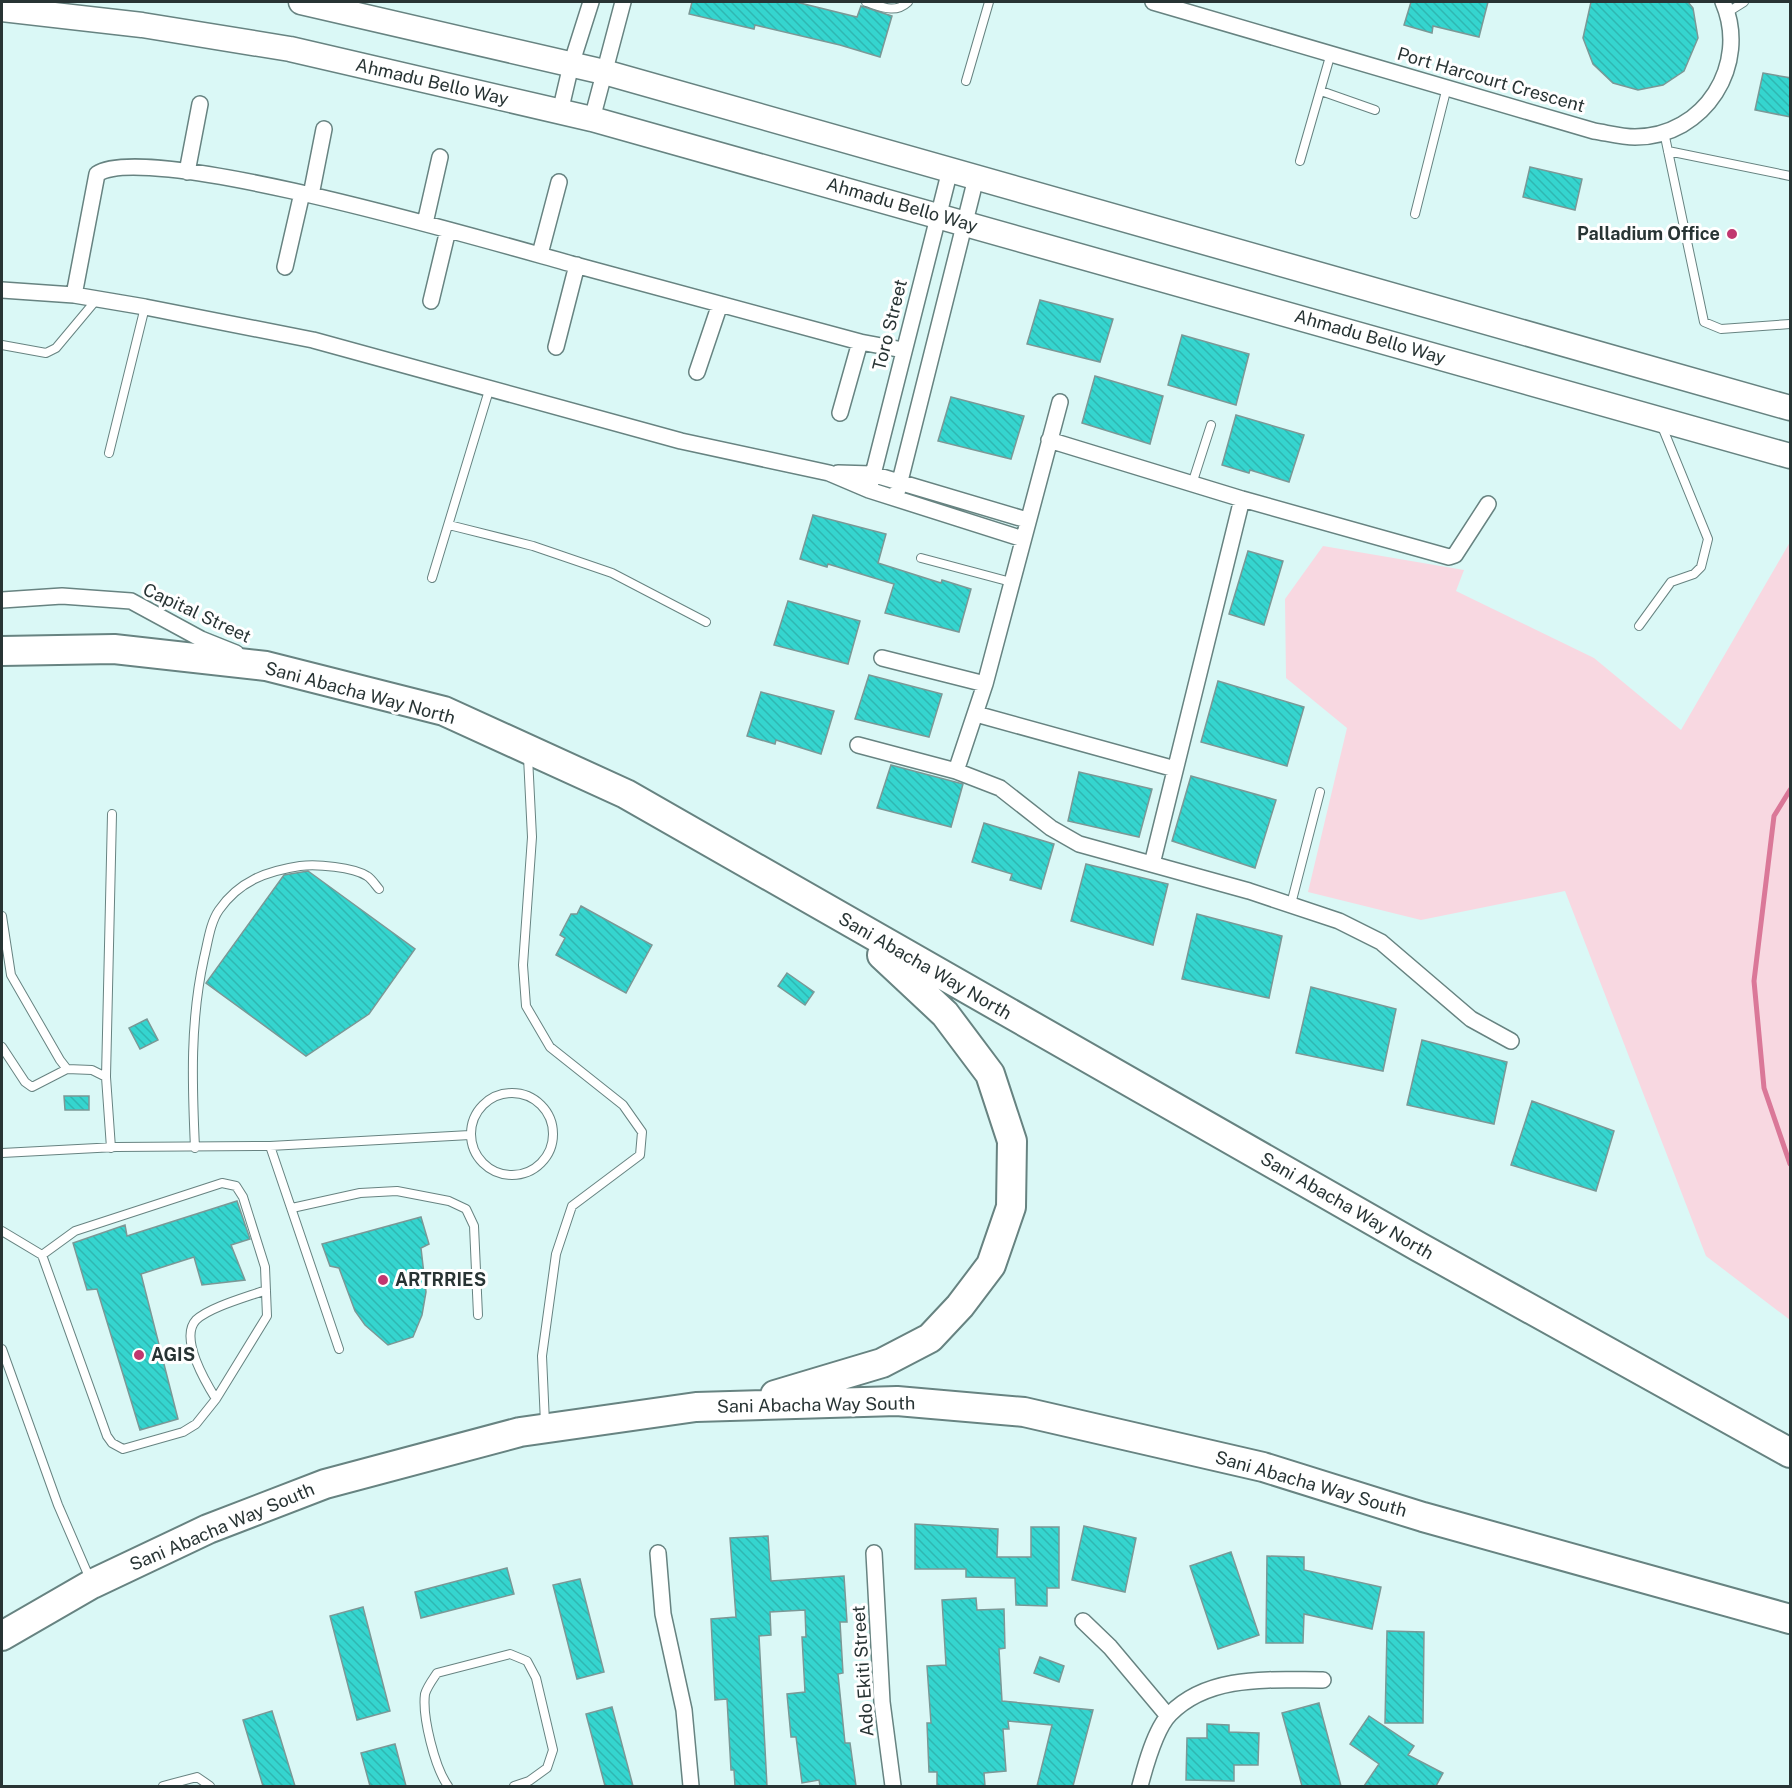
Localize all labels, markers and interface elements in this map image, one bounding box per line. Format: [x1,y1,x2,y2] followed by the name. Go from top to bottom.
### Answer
[1395,43,1587,116] street label: Port Harcourt Crescent
[354,54,511,109] street label: Ahmadu Bello Way
[824,173,981,236] street label: Ahmadu Bello Way
[1577,223,1720,244] place label: Palladium Office
[1725,227,1739,241] marker: Palladium Office
[868,277,911,373] street label: Toro Street
[1292,305,1449,368] street label: Ahmadu Bello Way
[140,578,255,647] street label: Capital Street
[263,657,458,728] street label: Sani Abacha Way North
[835,907,1015,1024] street label: Sani Abacha Way North
[1257,1147,1437,1264] street label: Sani Abacha Way North
[395,1269,486,1290] place label: ARTRRIES
[376,1273,390,1287] marker: ARTRRIES
[151,1344,195,1365] place label: AGIS
[132,1348,146,1362] marker: AGIS
[717,1392,915,1417] street label: Sani Abacha Way South
[1213,1446,1409,1521] street label: Sani Abacha Way South
[126,1478,317,1575] street label: Sani Abacha Way South
[847,1605,878,1737] street label: Ado Ekiti Street

